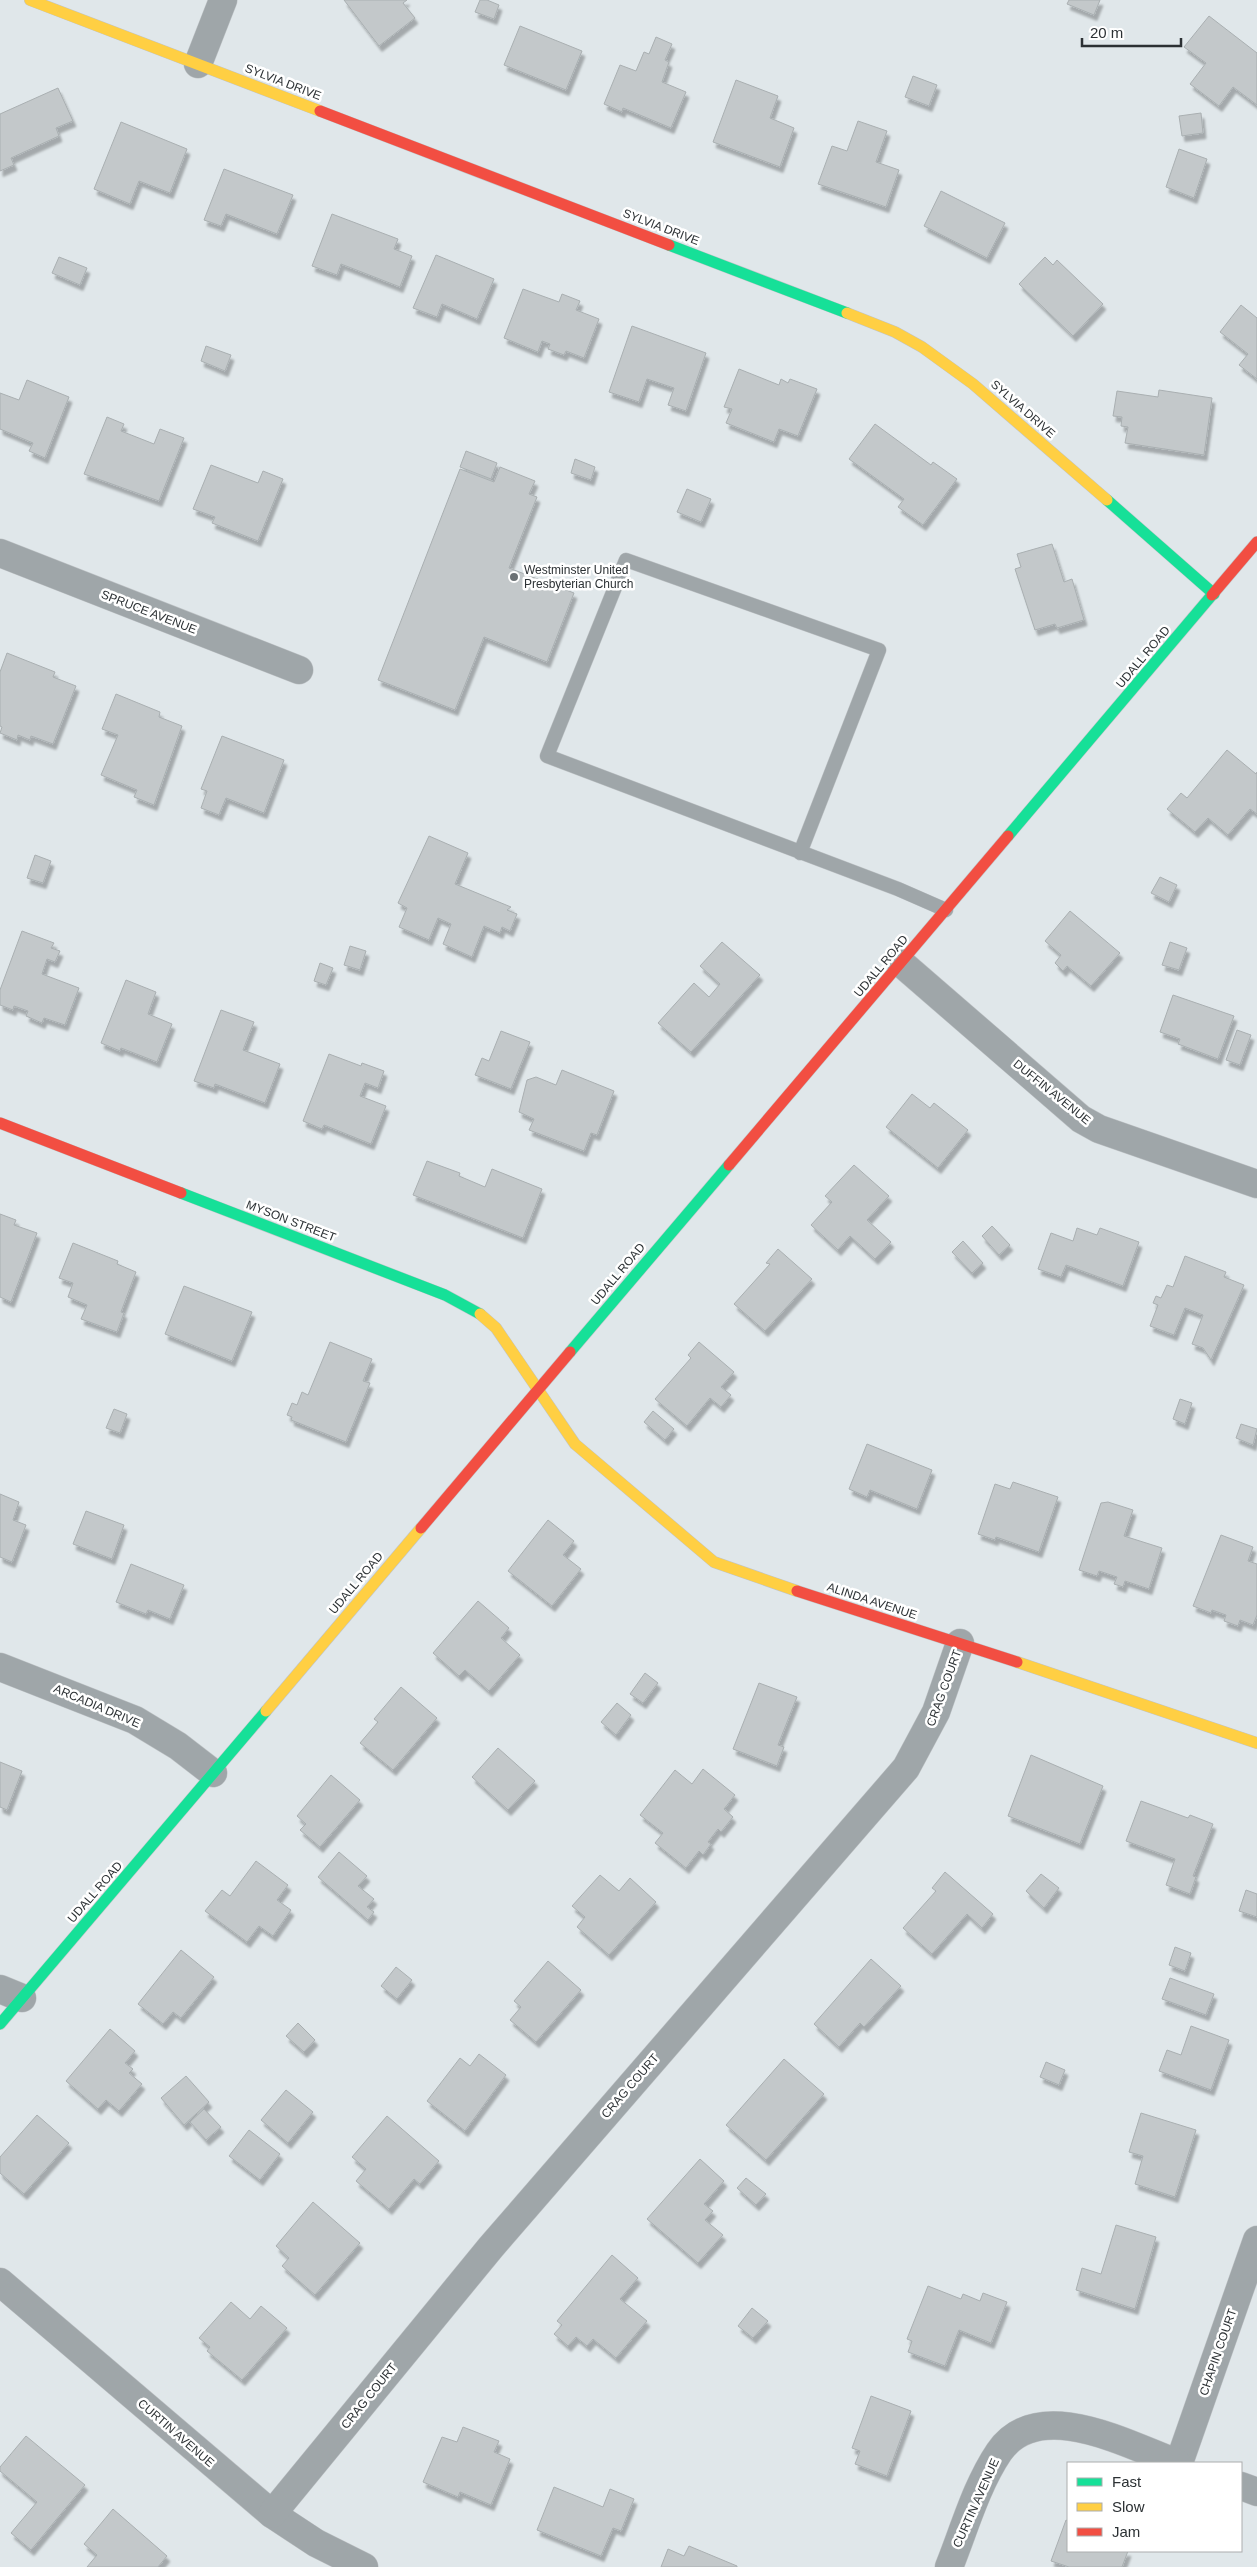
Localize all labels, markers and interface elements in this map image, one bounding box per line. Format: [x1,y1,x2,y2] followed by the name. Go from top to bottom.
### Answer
[1082,15,1181,47] scale bar
[1090,24,1123,41] text: 20 m
[243,61,323,103] street label: SYLVIA DRIVE
[621,206,701,248] street label: SYLVIA DRIVE
[988,377,1058,441] street label: SYLVIA DRIVE
[524,563,633,591] place label: Westminster United Presbyterian Church
[508,571,520,583] marker: Westminster United Presbyterian Church
[99,587,199,637] street label: SPRUCE AVENUE
[1113,623,1173,691] street label: UDALL ROAD
[851,932,911,1000] street label: UDALL ROAD
[1011,1057,1093,1127] street label: DUFFIN AVENUE
[244,1197,338,1245] street label: MYSON STREET
[588,1240,648,1308] street label: UDALL ROAD
[326,1549,386,1617] street label: UDALL ROAD
[825,1580,919,1622] street label: ALINDA AVENUE
[924,1647,965,1728] street label: CRAG COURT
[52,1681,142,1731] street label: ARCADIA DRIVE
[65,1858,126,1925] street label: UDALL ROAD
[598,2051,662,2121] street label: CRAG COURT
[1197,2306,1240,2397] street label: CHAPIN COURT
[338,2360,400,2432] street label: CRAG COURT
[135,2396,217,2470] street label: CURTIN AVENUE
[950,2456,1002,2550] street label: CURTIN AVENUE
[1067,2462,1242,2552] legend
[1112,2473,1142,2490] text: Fast
[1112,2498,1145,2515] text: Slow
[1112,2523,1140,2540] text: Jam

